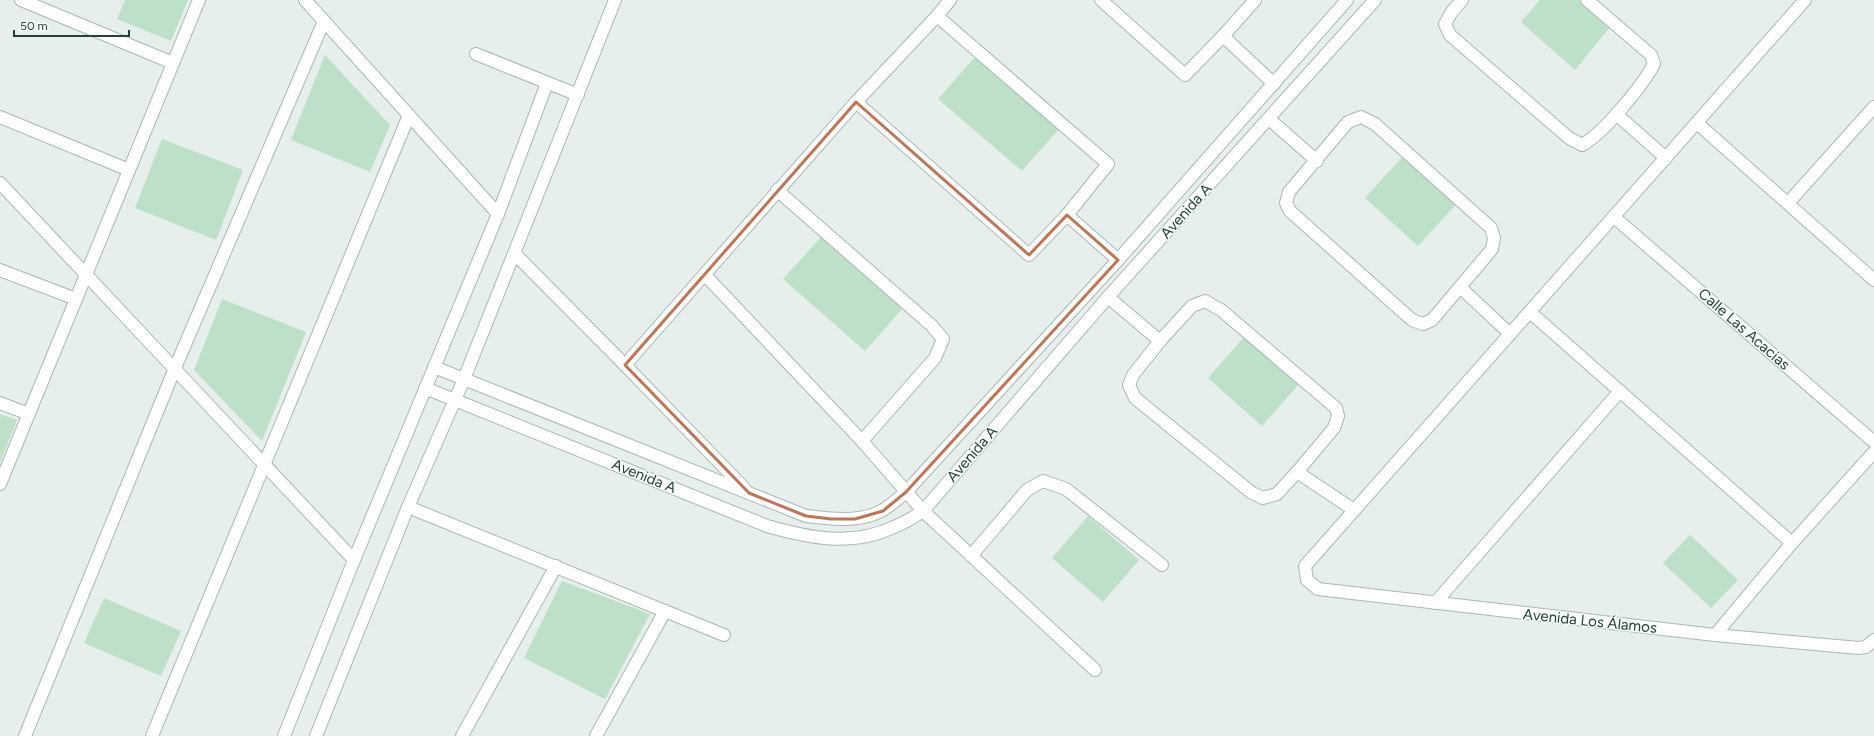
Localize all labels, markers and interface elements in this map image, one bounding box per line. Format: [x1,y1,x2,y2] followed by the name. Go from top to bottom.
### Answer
[14,12,129,38] scale bar
[20,19,48,33] text: 50 m
[1157,180,1215,242] street label: Avenida A
[1695,284,1793,374] street label: Calle Las Acacias
[943,422,1001,486] street label: Avenida A
[609,455,679,497] street label: Avenida A
[1522,605,1658,637] street label: Avenida Los Álamos

